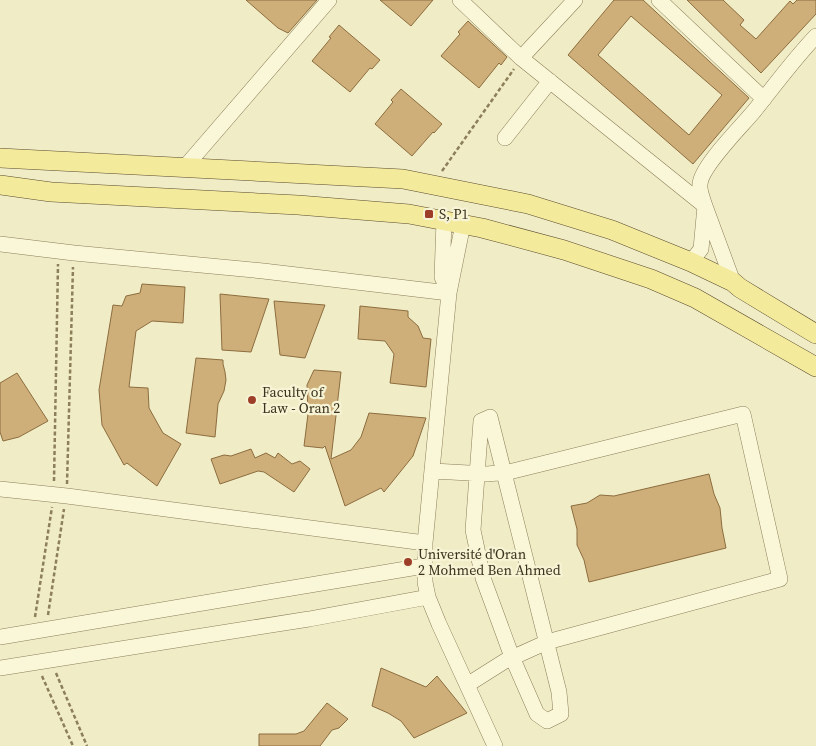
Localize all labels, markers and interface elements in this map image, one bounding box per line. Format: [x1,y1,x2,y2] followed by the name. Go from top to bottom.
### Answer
[439,204,469,224] place label: S, P1
[423,208,435,220] marker: S, P1
[262,382,340,418] place label: Faculty of Law - Oran 2
[246,394,258,406] marker: Faculty of Law - Oran 2
[418,544,561,580] place label: Université d'Oran 2 Mohmed Ben Ahmed
[402,556,414,568] marker: Université d'Oran 2 Mohmed Ben Ahmed

